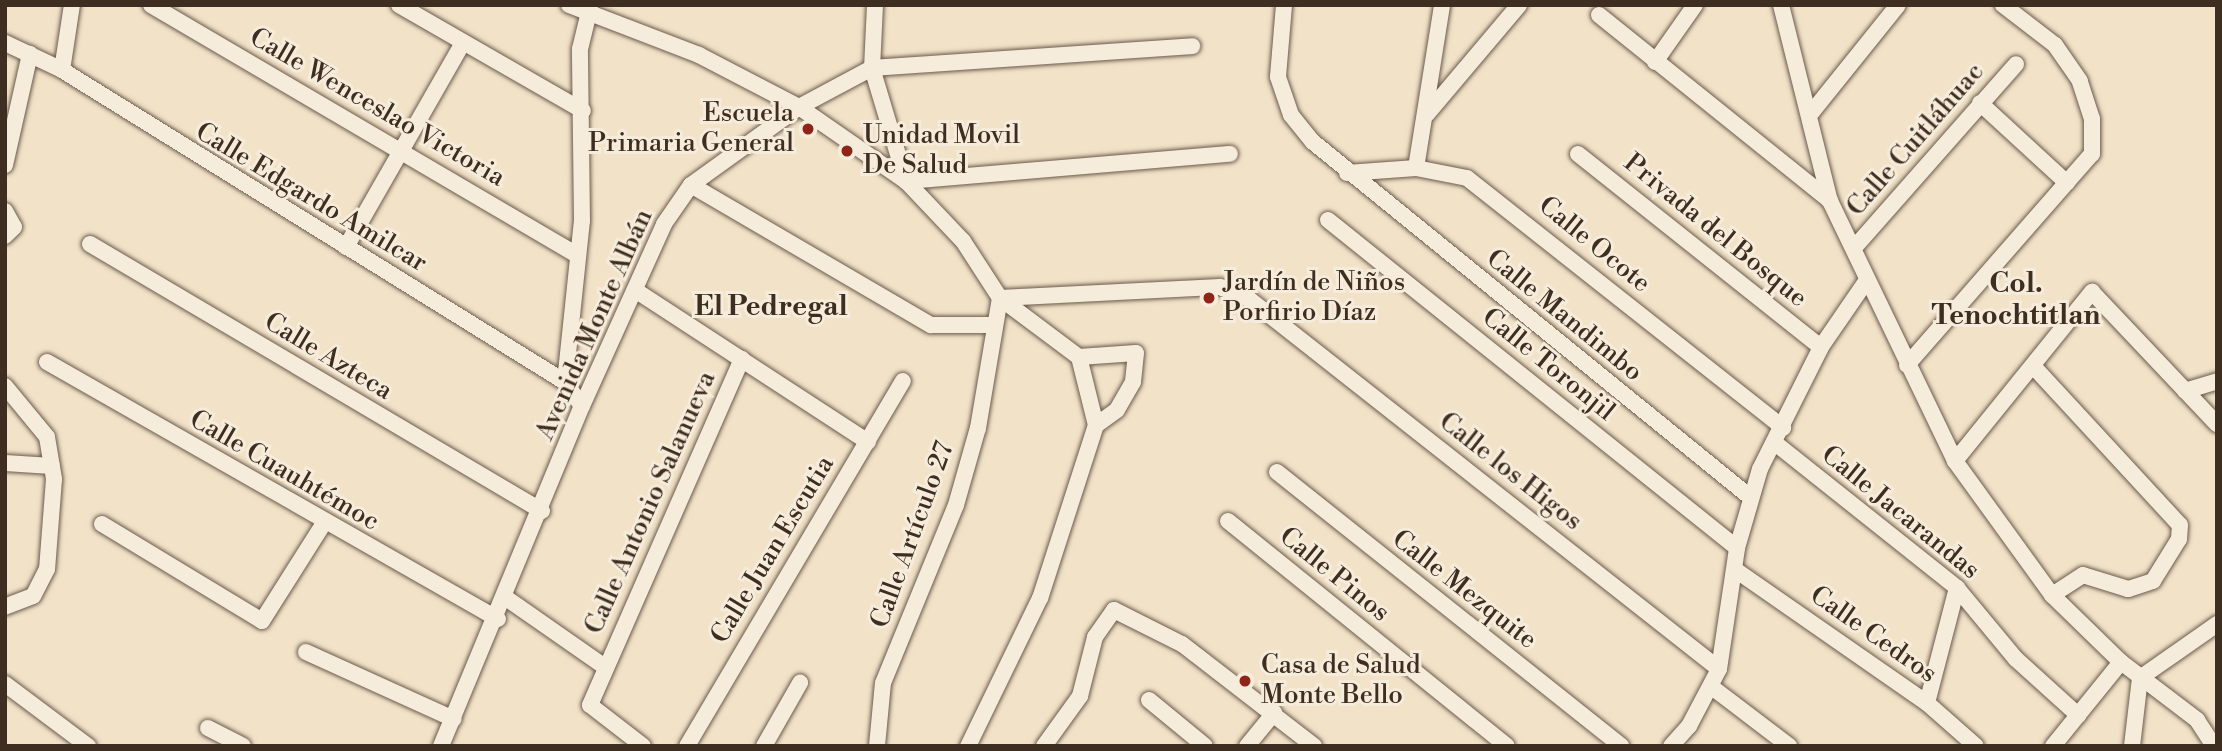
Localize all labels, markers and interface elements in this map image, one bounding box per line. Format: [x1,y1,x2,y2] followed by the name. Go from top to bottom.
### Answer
[244,22,510,194] street label: Calle Wenceslao Victoria
[1841,57,1991,223] street label: Calle Cuitláhuac
[588,98,794,160] place label: Escuela Primaria General
[190,117,432,279] street label: Calle Edgardo Amilcar
[863,120,1020,182] place label: Unidad Movil De Salud
[800,121,816,137] marker: Escuela Primaria General
[837,141,857,161] marker: Unidad Movil De Salud
[1617,148,1813,314] street label: Privada del Bosque
[1532,190,1656,300] street label: Calle Ocote
[530,205,660,445] street label: Avenida Monte Albán
[1480,243,1648,389] street label: Calle Mandimbo
[1223,267,1405,328] place label: Jardín de Niños Porfirio Díaz
[1932,267,2100,333] district label: Col. Tenochtitlan
[694,290,848,324] district label: El Pedregal
[1201,290,1217,306] marker: Jardín de Niños Porfirio Díaz
[1475,302,1621,428] street label: Calle Toronjil
[258,307,398,407] street label: Calle Azteca
[579,367,723,639] street label: Calle Antonio Salanueva
[184,404,384,538] street label: Calle Cuauhtémoc
[1432,407,1588,537] street label: Calle los Higos
[865,438,961,632] street label: Calle Artículo 27
[1815,440,1985,586] street label: Calle Jacarandas
[705,451,841,649] street label: Calle Juan Escutia
[1273,521,1395,629] street label: Calle Pinos
[1386,524,1542,656] street label: Calle Mezquite
[1804,580,1942,690] street label: Calle Cedros
[1261,650,1421,712] place label: Casa de Salud Monte Bello
[1235,671,1255,691] marker: Casa de Salud Monte Bello

